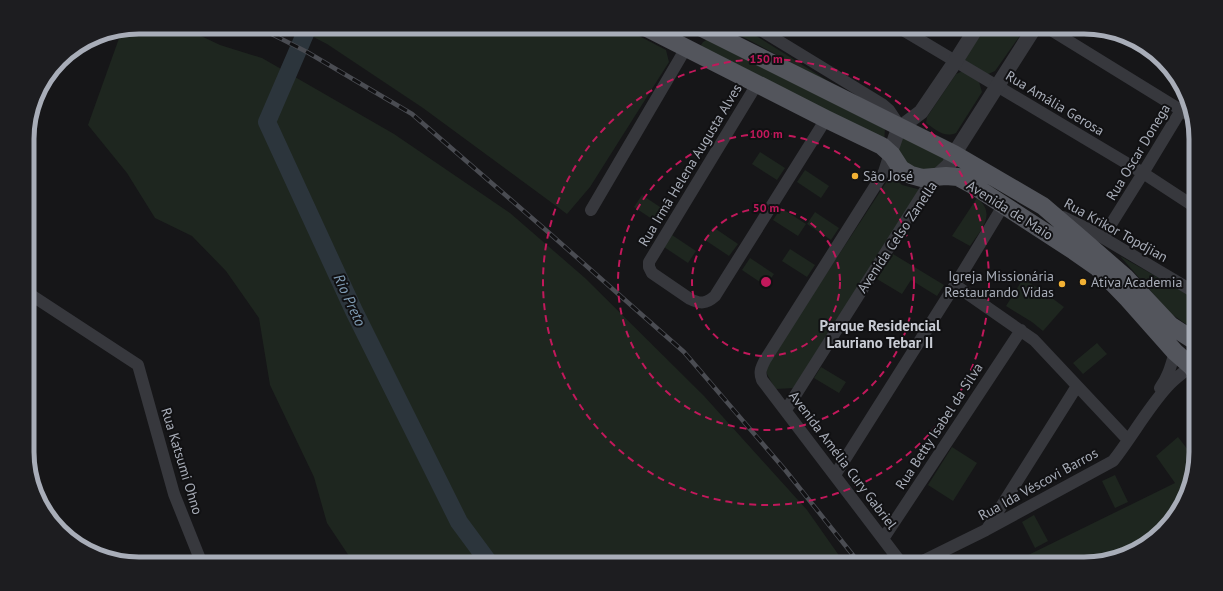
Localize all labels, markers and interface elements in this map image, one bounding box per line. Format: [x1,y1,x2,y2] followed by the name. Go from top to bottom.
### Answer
[749,51,783,66] text: 150 m
[1002,66,1108,140] street label: Rua Amália Gerosa
[634,80,746,250] street label: Rua Irmã Helena Augusta Alves
[1102,100,1174,204] street label: Rua Oscar Donega
[749,126,783,141] text: 100 m
[863,167,913,185] place label: São José
[850,171,860,181] marker: São José
[963,176,1057,244] street label: Avenida de Maio
[853,178,941,296] street label: Avenida Celso Zanella
[1061,194,1171,266] street label: Rua Krikor Topdjian
[753,200,779,215] text: 50 m
[944,267,1054,301] place label: Igreja Missionária Restaurando Vidas
[330,271,370,329] water label: Rio Preto
[1091,273,1182,291] place label: Ativa Academia
[759,275,773,289] centre of rings
[1078,277,1088,287] marker: Ativa Academia
[1057,279,1067,289] marker: Igreja Missionária Restaurando Vidas
[820,316,941,352] district label: Parque Residencial Lauriano Tebar II
[891,359,987,493] street label: Rua Betty Isabel da Silva
[785,387,901,533] street label: Avenida Amélia Cury Gabriel
[157,405,207,517] street label: Rua Katsumi Ohno
[975,444,1101,524] street label: Rua Ida Véscovi Barros

